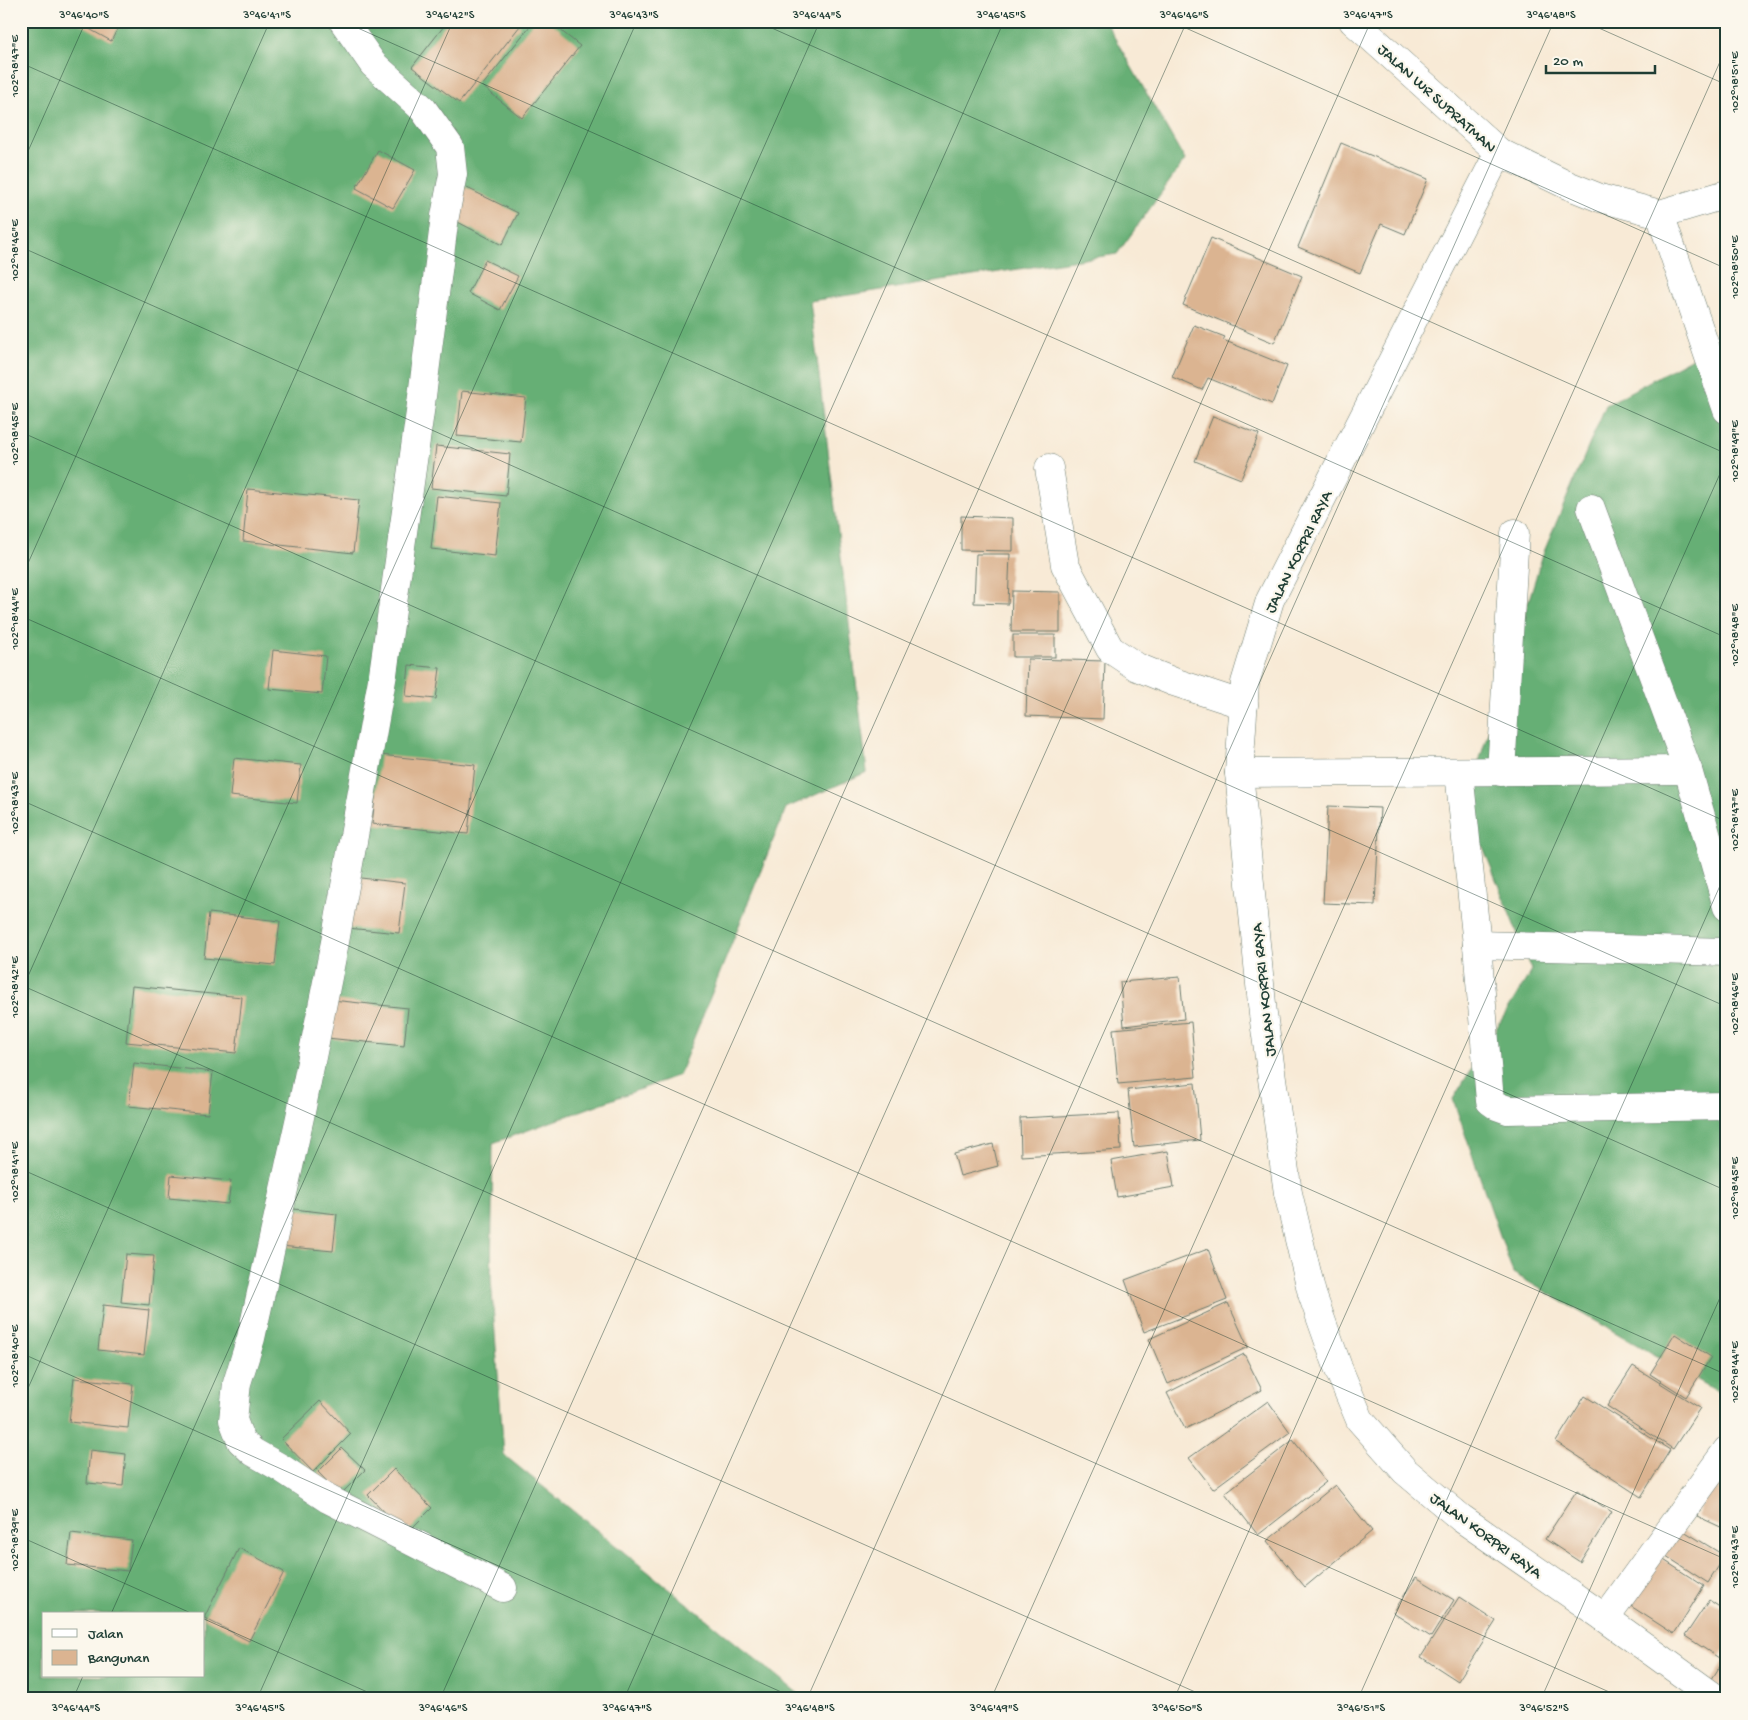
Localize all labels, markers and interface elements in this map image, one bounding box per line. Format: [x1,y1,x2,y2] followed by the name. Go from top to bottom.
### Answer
[58,9,109,23] text: 3°46'40"S
[242,9,291,23] text: 3°46'41"S
[425,9,475,23] text: 3°46'42"S
[609,9,659,23] text: 3°46'43"S
[792,9,842,23] text: 3°46'44"S
[976,9,1026,23] text: 3°46'45"S
[1159,9,1209,23] text: 3°46'46"S
[1343,9,1393,23] text: 3°46'47"S
[1525,9,1576,23] text: 3°46'48"S
[9,35,23,98] text: 102°18'47"E
[1372,41,1499,158] street label: JALAN WR SUPRATMAN
[1546,42,1654,74] scale bar
[1729,51,1743,114] text: 102°18'51"E
[1553,53,1583,71] text: 20 m
[9,219,23,282] text: 102°18'46"E
[1729,235,1743,300] text: 102°18'50"E
[9,403,23,466] text: 102°18'45"E
[1729,420,1743,483] text: 102°18'49"E
[1262,487,1339,617] street label: JALAN KORPRI RAYA
[9,588,23,651] text: 102°18'44"E
[1729,603,1743,667] text: 102°18'48"E
[9,772,23,835] text: 102°18'43"E
[1729,789,1743,852] text: 102°18'47"E
[1249,921,1282,1057] street label: JALAN KORPRI RAYA
[9,956,23,1019] text: 102°18'42"E
[1729,973,1743,1036] text: 102°18'46"E
[9,1141,23,1203] text: 102°18'41"E
[1729,1157,1743,1220] text: 102°18'45"E
[9,1324,23,1388] text: 102°18'40"E
[1729,1341,1743,1404] text: 102°18'44"E
[1425,1490,1546,1585] street label: JALAN KORPRI RAYA
[9,1508,23,1572] text: 102°18'39"E
[1729,1526,1743,1589] text: 102°18'43"E
[42,1612,205,1678] legend
[88,1626,123,1644] text: Jalan
[87,1650,149,1668] text: Bangunan
[51,1702,101,1716] text: 3°46'44"S
[235,1702,285,1716] text: 3°46'45"S
[418,1702,468,1716] text: 3°46'46"S
[602,1702,652,1716] text: 3°46'47"S
[784,1702,835,1716] text: 3°46'48"S
[969,1702,1019,1716] text: 3°46'49"S
[1151,1702,1202,1716] text: 3°46'50"S
[1336,1702,1386,1716] text: 3°46'51"S
[1518,1702,1569,1716] text: 3°46'52"S

